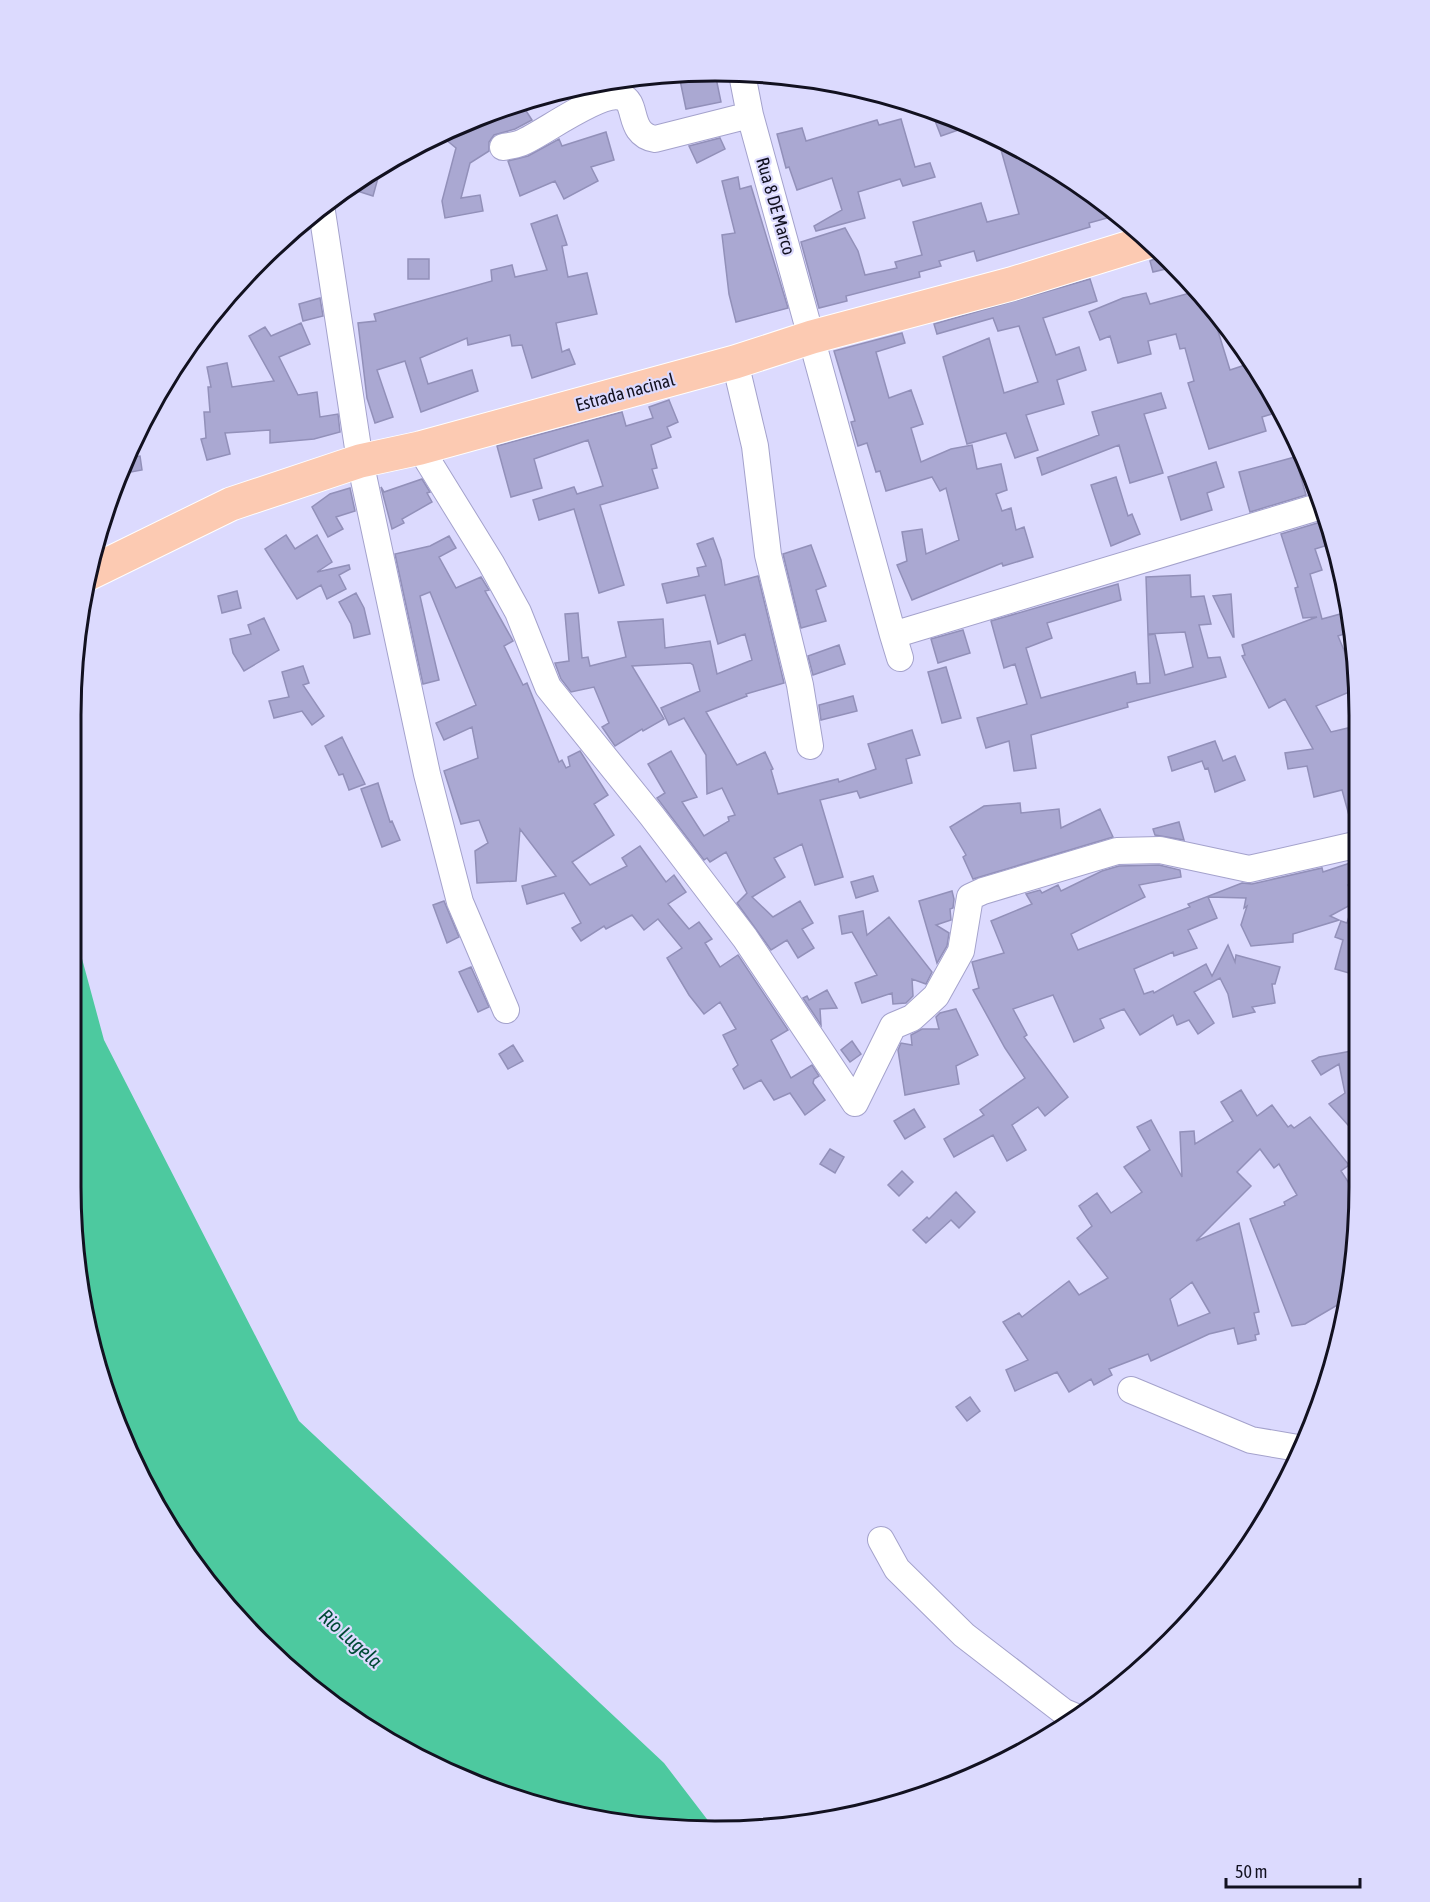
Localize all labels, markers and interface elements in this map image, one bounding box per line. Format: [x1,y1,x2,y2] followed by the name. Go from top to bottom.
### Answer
[752,155,800,257] street label: Rua 8 DE Marco
[573,369,677,415] street label: Estrada nacinal
[315,1604,387,1672] water label: Rio Lugela
[1226,1851,1360,1889] scale bar
[1235,1861,1267,1882] text: 50 m

